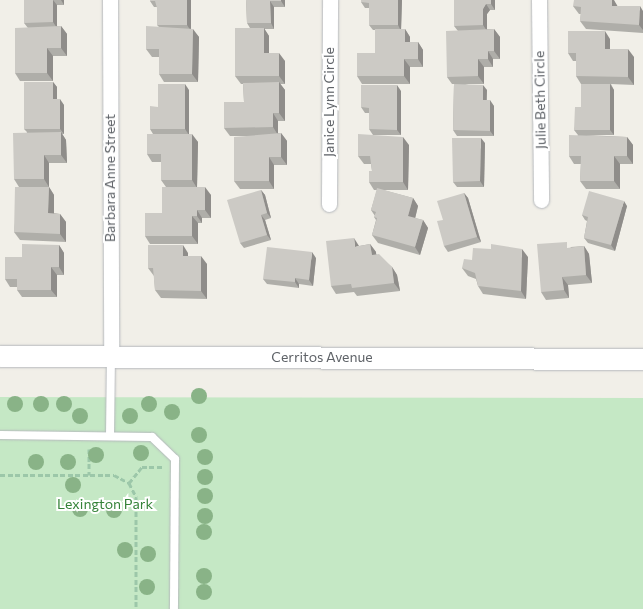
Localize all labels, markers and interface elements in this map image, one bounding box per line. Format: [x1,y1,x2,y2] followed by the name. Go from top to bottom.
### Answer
[321,47,337,157] street label: Janice Lynn Circle
[531,51,549,149] street label: Julie Beth Circle
[102,114,118,242] street label: Barbara Anne Street
[271,349,373,365] street label: Cerritos Avenue
[57,496,153,512] park label: Lexington Park

